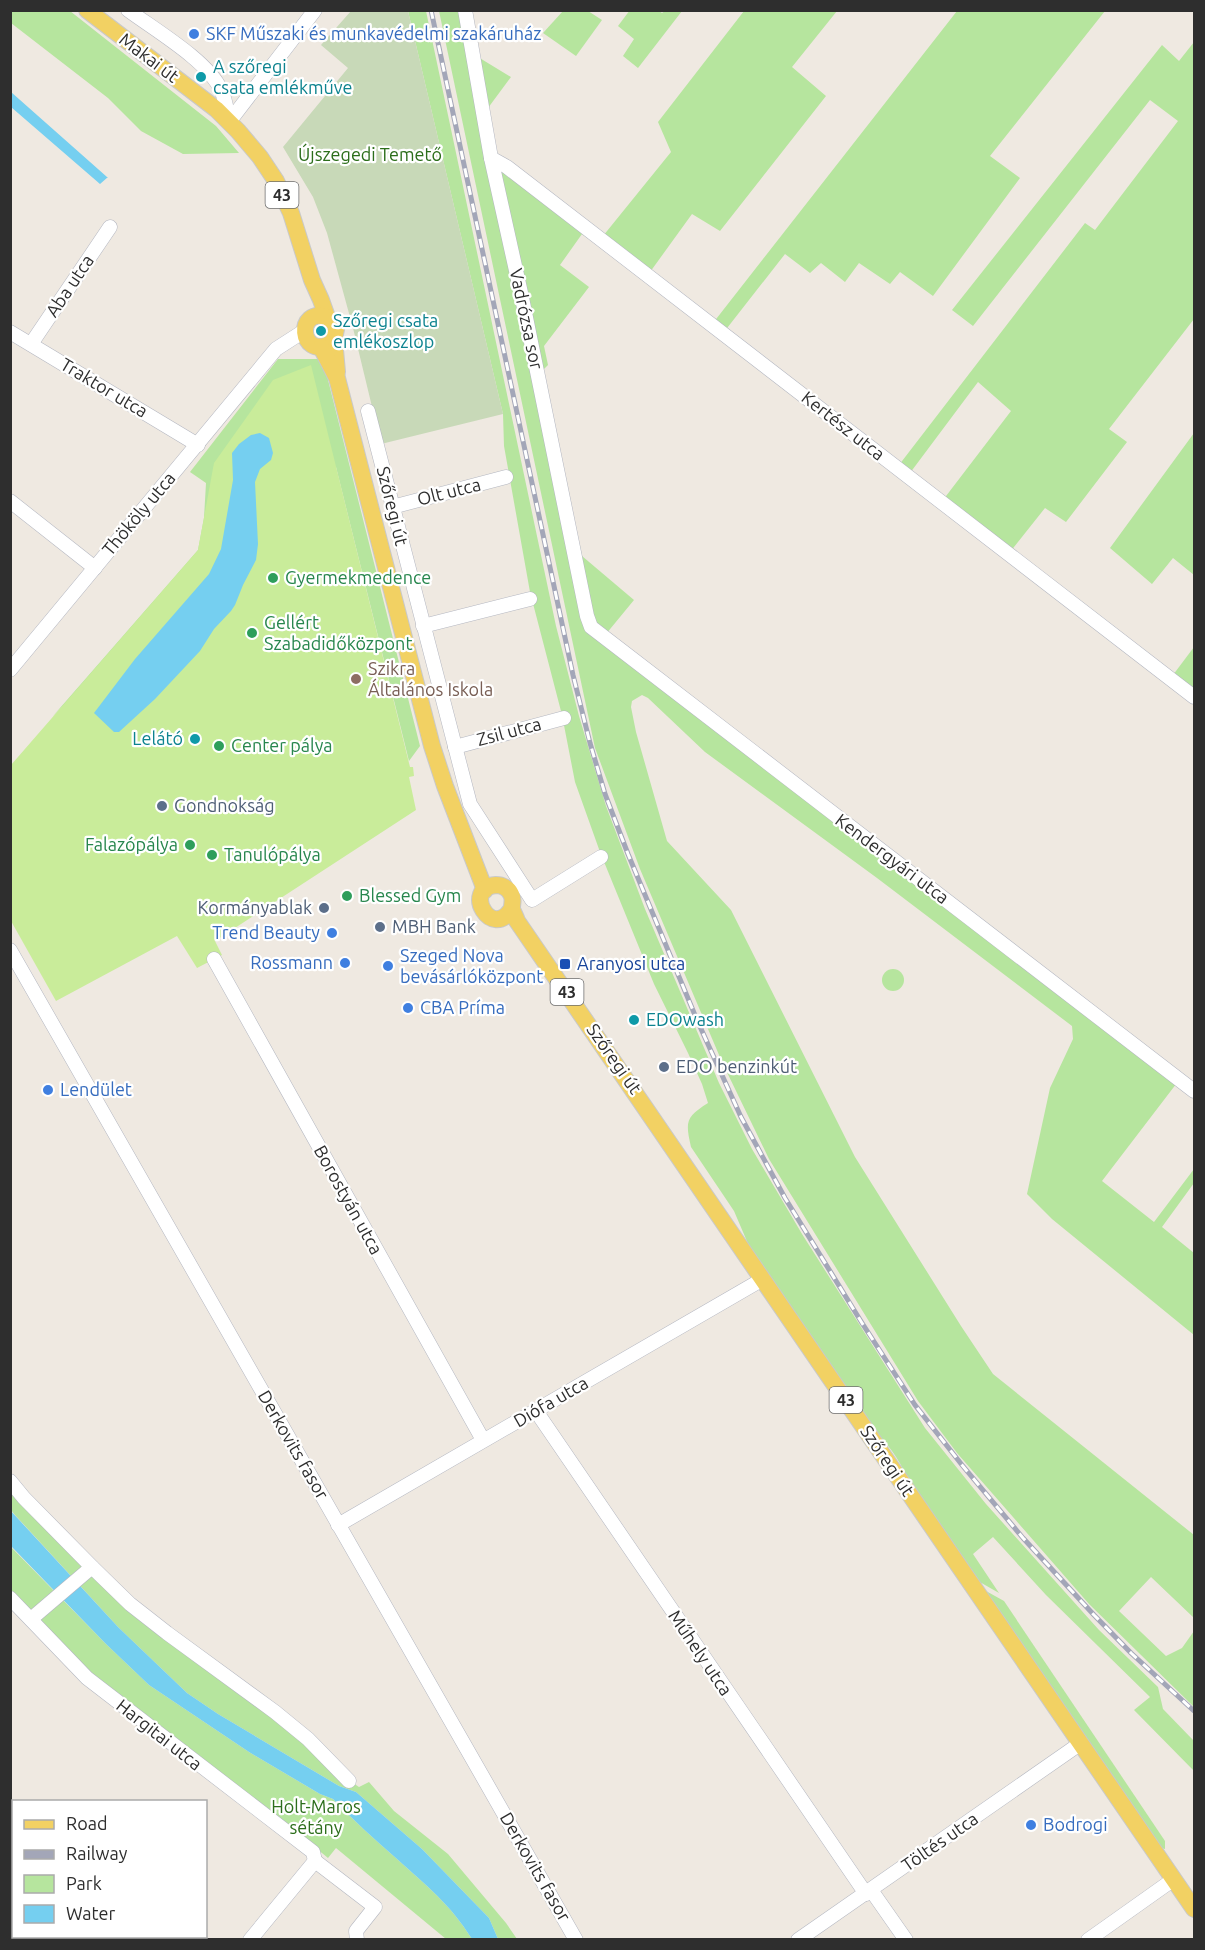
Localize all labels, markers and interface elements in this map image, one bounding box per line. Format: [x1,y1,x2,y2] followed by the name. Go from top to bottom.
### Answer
[206,23,541,43] place label: SKF Műszaki és munkavédelmi szakáruház
[187,27,201,41] marker: SKF Műszaki és munkavédelmi szakáruház
[116,28,183,86] street label: Makai út
[213,56,353,97] place label: A szőregi csata emlékműve
[194,70,208,84] marker: A szőregi csata emlékműve
[298,143,442,164] park label: Újszegedi Temető
[266,182,298,208] road number: 43
[41,251,97,320] street label: Aba utca
[507,266,547,371] street label: Vadrózsa sor
[333,310,438,351] place label: Szőregi csata emlékoszlop
[314,324,328,338] marker: Szőregi csata emlékoszlop
[57,353,152,421] street label: Traktor utca
[798,387,889,464] street label: Kertész utca
[373,464,412,547] street label: Szőregi út
[98,468,179,559] street label: Thököly utca
[415,473,483,509] street label: Olt utca
[285,567,431,587] place label: Gyermekmedence
[266,571,280,585] marker: Gyermekmedence
[264,612,412,653] place label: Gellért Szabadidőközpont
[245,626,259,640] marker: Gellért Szabadidőközpont
[368,658,493,699] place label: Szikra Általános Iskola
[349,672,363,686] marker: Szikra Általános Iskola
[474,713,543,749] street label: Zsil utca
[132,728,183,748] place label: Lelátó
[188,732,202,746] marker: Lelátó
[231,735,333,755] place label: Center pálya
[212,739,226,753] marker: Center pálya
[174,795,275,815] place label: Gondnokság
[155,799,169,813] marker: Gondnokság
[832,809,953,907] street label: Kendergyári utca
[85,834,178,854] place label: Falazópálya
[183,838,197,852] marker: Falazópálya
[224,844,321,864] place label: Tanulópálya
[205,848,219,862] marker: Tanulópálya
[359,885,461,905] place label: Blessed Gym
[340,889,354,903] marker: Blessed Gym
[197,897,312,917] place label: Kormányablak
[317,901,331,915] marker: Kormányablak
[392,916,476,936] place label: MBH Bank
[373,920,387,934] marker: MBH Bank
[212,922,320,942] place label: Trend Beauty
[325,926,339,940] marker: Trend Beauty
[400,945,543,986] place label: Szeged Nova bevásárlóközpont
[250,952,333,972] place label: Rossmann
[577,953,685,973] place label: Aranyosi utca
[338,956,352,970] marker: Rossmann
[558,957,572,971] marker: Aranyosi utca
[381,959,395,973] marker: Szeged Nova bevásárlóközpont
[550,979,584,1005] road number: 43
[420,997,505,1017] place label: CBA Príma
[401,1001,415,1015] marker: CBA Príma
[646,1009,724,1029] place label: EDOwash
[627,1013,641,1027] marker: EDOwash
[583,1020,646,1097] street label: Szőregi út
[676,1056,797,1076] place label: EDO benzinkút
[657,1060,671,1074] marker: EDO benzinkút
[60,1079,132,1099] place label: Lendület
[41,1083,55,1097] marker: Lendület
[311,1142,387,1257] street label: Borostyán utca
[510,1372,591,1430] street label: Diófa utca
[255,1387,333,1503] street label: Derkovits fasor
[830,1387,862,1413] road number: 43
[857,1421,919,1500] street label: Szőregi út
[665,1606,737,1699] street label: Műhely utca
[113,1695,206,1774] street label: Hargitai utca
[271,1796,361,1837] park label: Holt-Maros sétány
[12,1800,207,1938] legend
[898,1808,981,1875] street label: Töltés utca
[497,1809,575,1925] street label: Derkovits fasor
[66,1813,108,1833] text: Road
[1043,1814,1108,1834] place label: Bodrogi
[1024,1818,1038,1832] marker: Bodrogi
[66,1843,128,1863] text: Railway
[66,1873,102,1893] text: Park
[66,1903,116,1923] text: Water

